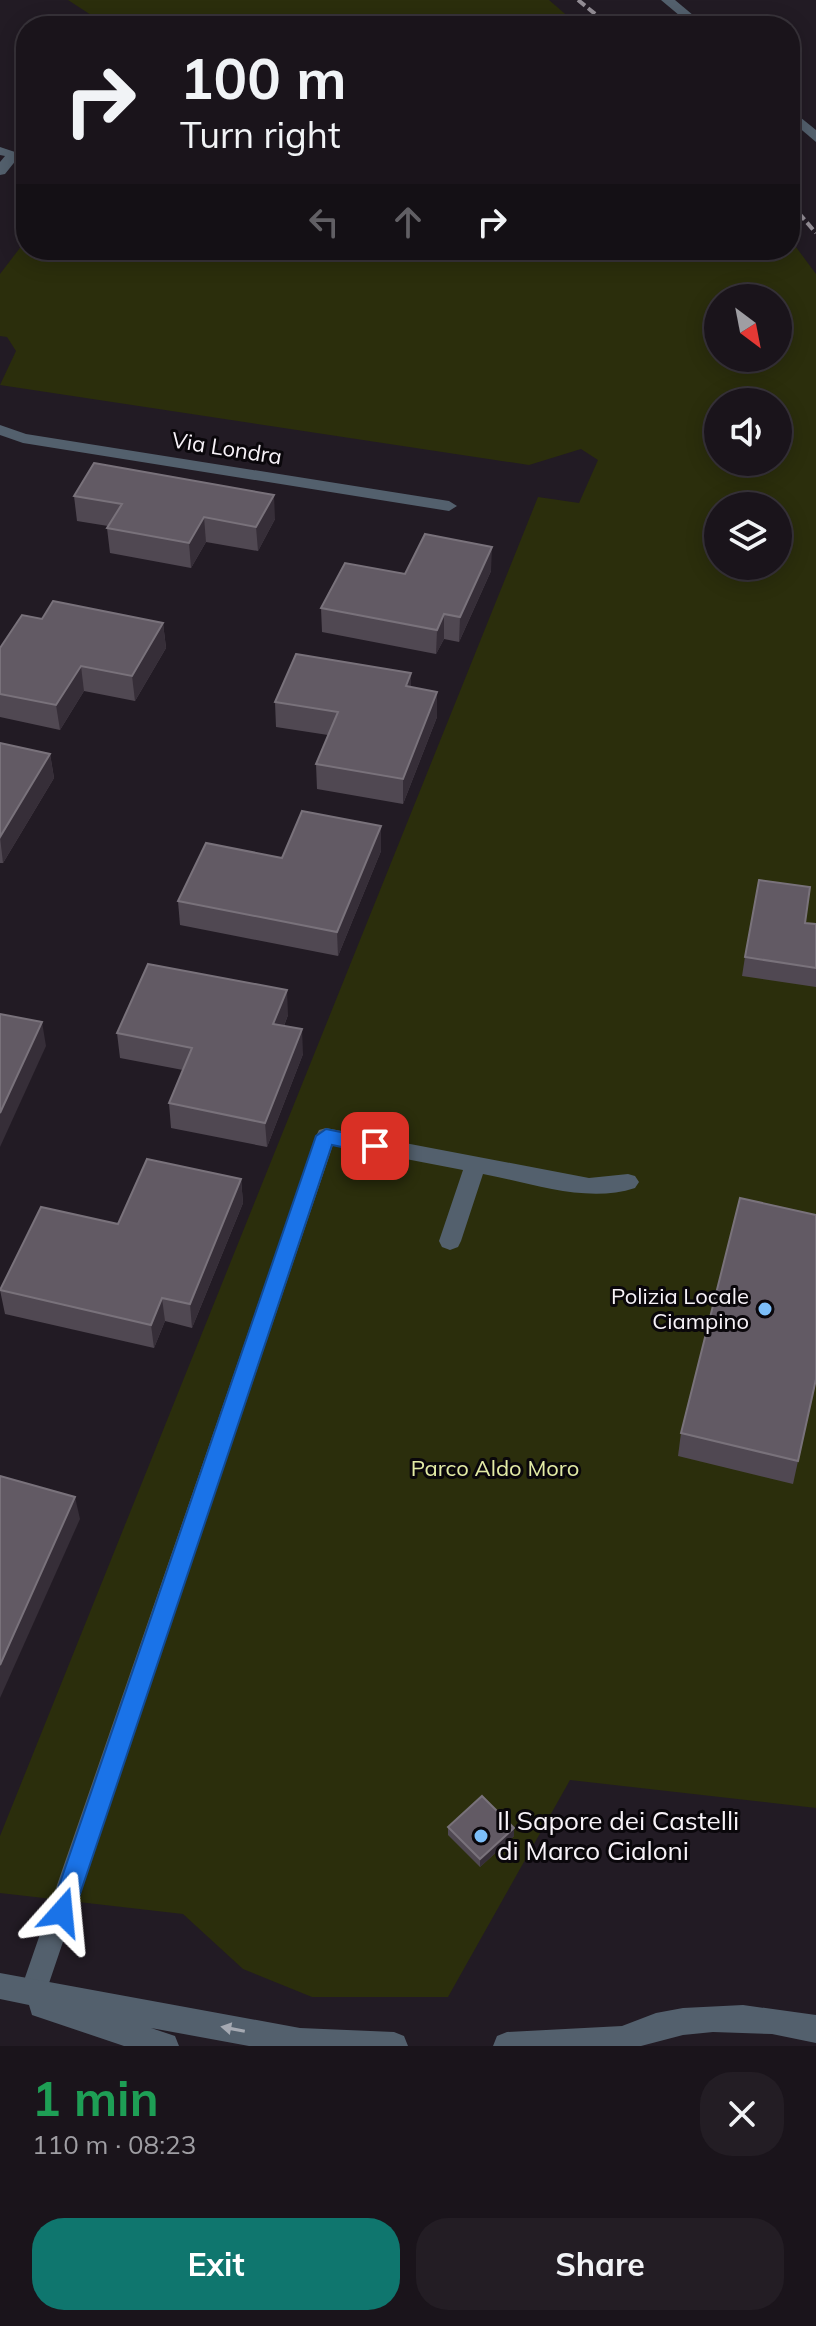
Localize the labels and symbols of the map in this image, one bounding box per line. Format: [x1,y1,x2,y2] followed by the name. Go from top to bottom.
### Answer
[704,284,792,372] north arrow
[170,425,284,471] street label: Via Londra
[341,1112,409,1180] pin
[611,1282,749,1335] place label: Polizia Locale Ciampino
[756,1300,774,1318] marker: Polizia Locale Ciampino
[411,1454,579,1482] park label: Parco Aldo Moro
[497,1804,739,1867] place label: Il Sapore dei Castelli di Marco Cialoni
[472,1827,490,1845] marker: Il Sapore dei Castelli di Marco Cialoni
[20,1870,104,1954] position arrow
[220,2023,245,2035] one-way arrow

